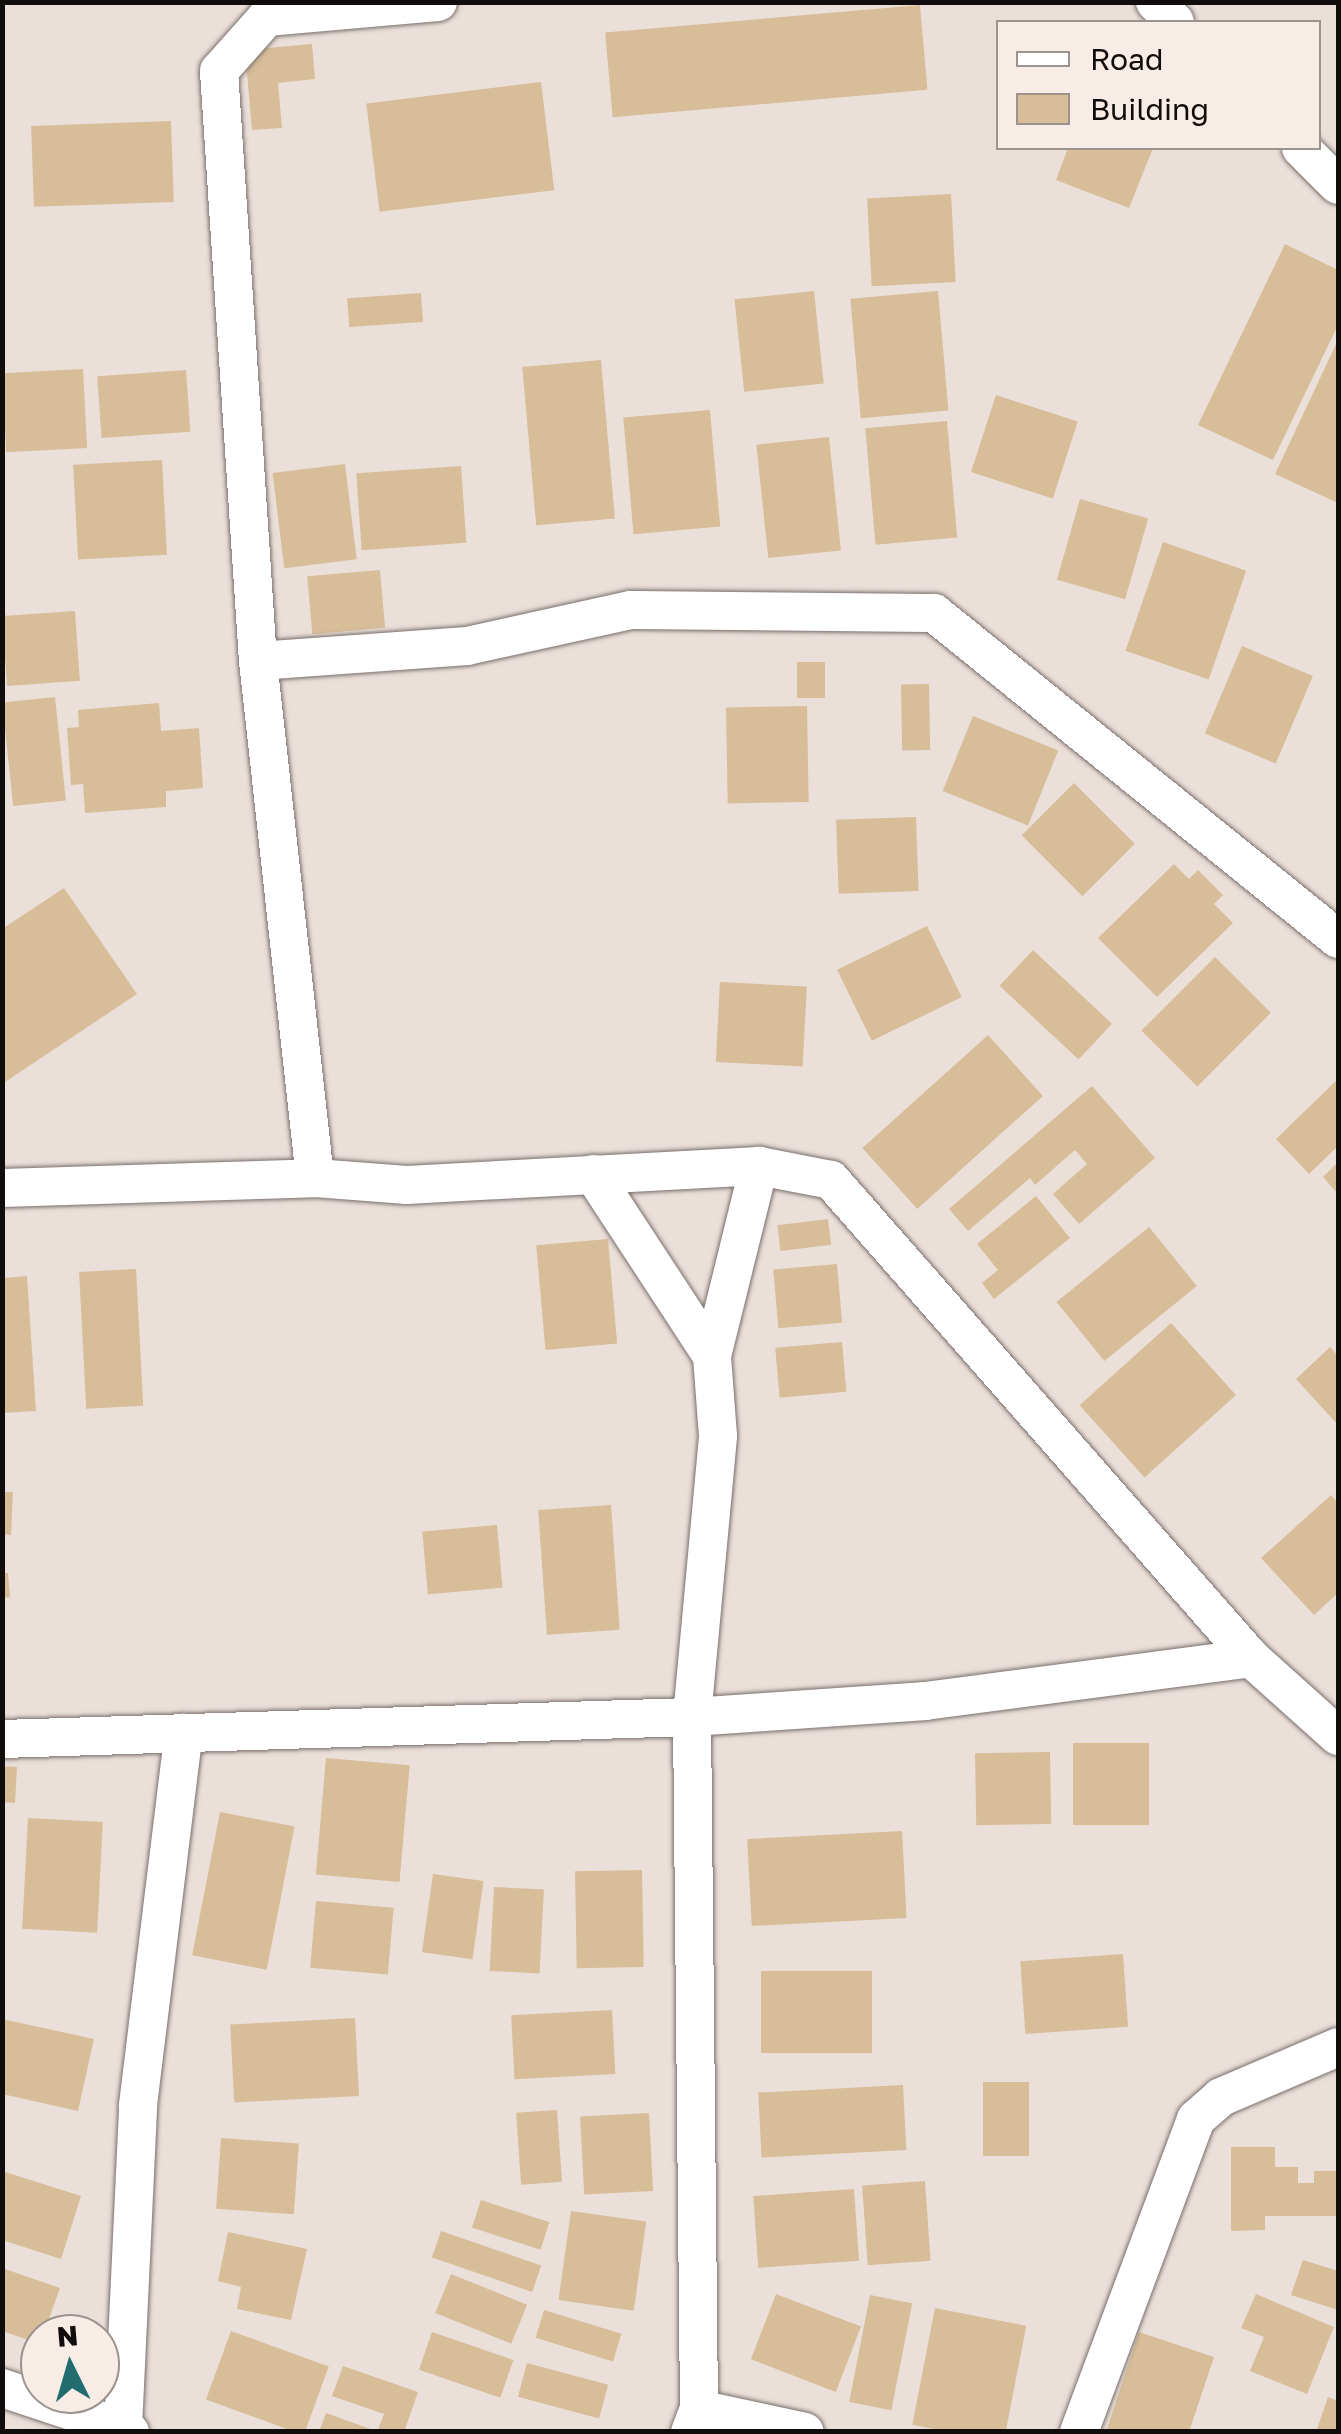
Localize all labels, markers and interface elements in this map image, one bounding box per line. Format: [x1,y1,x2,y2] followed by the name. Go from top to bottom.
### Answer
[996,20,1321,150] legend
[1090,41,1164,77] text: Road
[1090,91,1209,127] text: Building
[20,2314,120,2414] north arrow
[55,2318,80,2353] text: N

